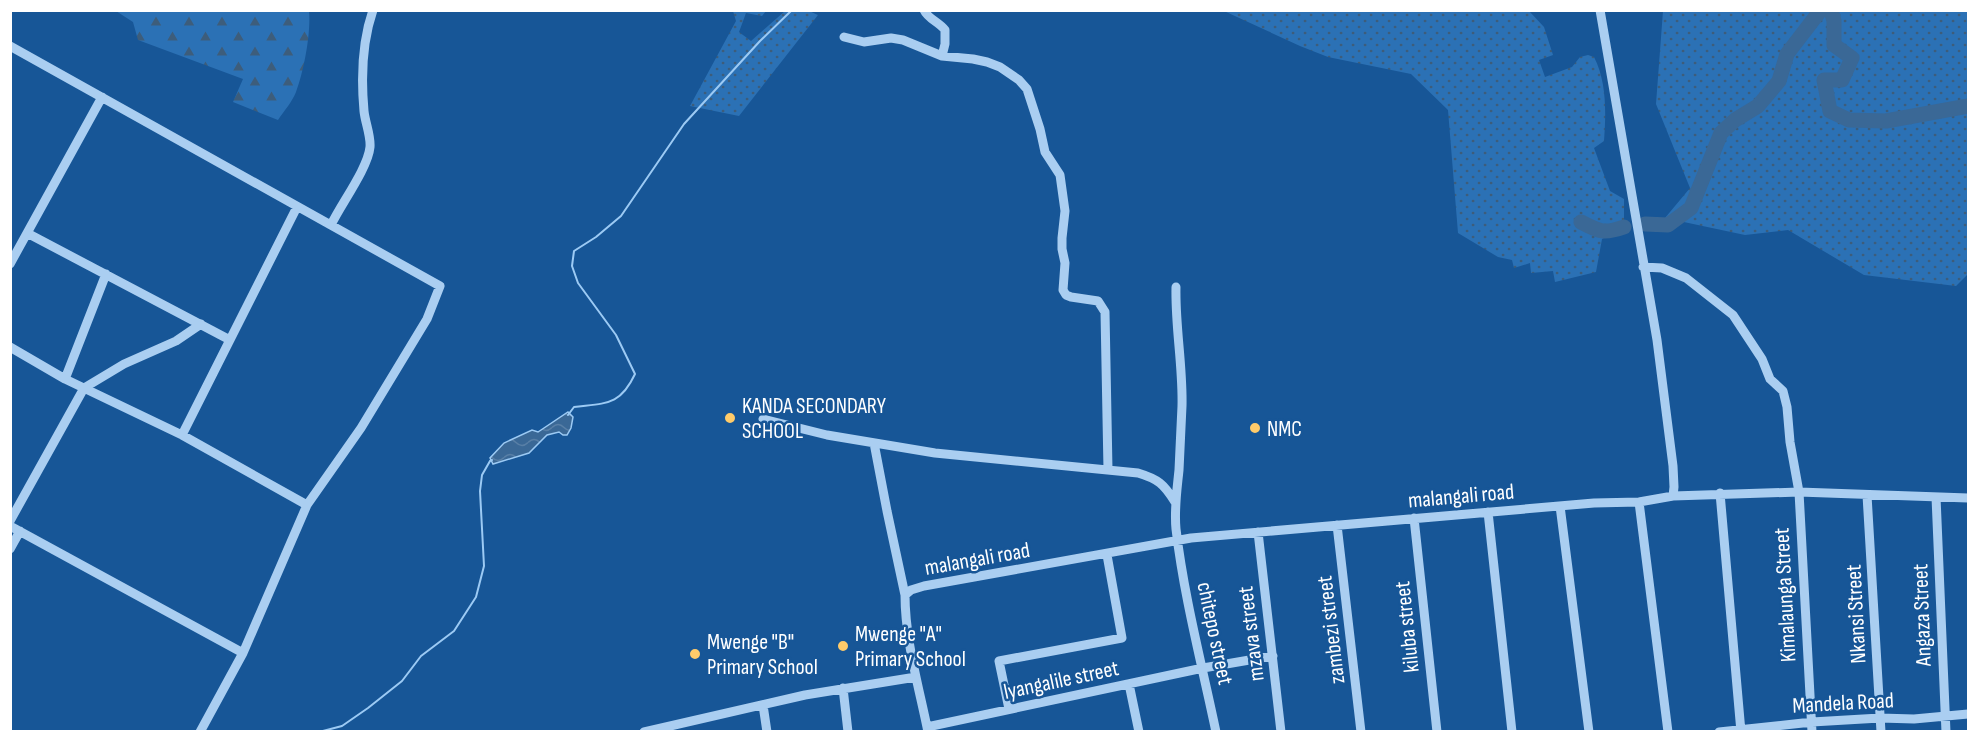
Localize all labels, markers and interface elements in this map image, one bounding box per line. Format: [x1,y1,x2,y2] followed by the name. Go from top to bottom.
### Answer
[742,393,886,445] place label: KANDA SECONDARY SCHOOL
[723,411,737,425] marker: KANDA SECONDARY SCHOOL
[1267,416,1302,443] place label: NMC
[1248,421,1262,435] marker: NMC
[1407,478,1515,515] street label: malangali road
[1768,527,1803,663] street label: Kimalaunga Street
[923,537,1032,582] street label: malangali road
[1840,563,1873,664] street label: Nkansi Street
[1907,563,1938,668] street label: Angaza Street
[1311,574,1352,685] street label: zambezi street
[1190,579,1239,687] street label: chitepo street
[1389,580,1426,674] street label: kiluba street
[1232,585,1271,683] street label: mzava street
[855,621,966,673] place label: Mwenge "A" Primary School
[707,629,818,681] place label: Mwenge "B" Primary School
[836,639,850,653] marker: Mwenge "A" Primary School
[688,647,702,661] marker: Mwenge "B" Primary School
[1001,655,1122,706] street label: lyangalile street
[1792,687,1895,720] street label: Mandela Road

